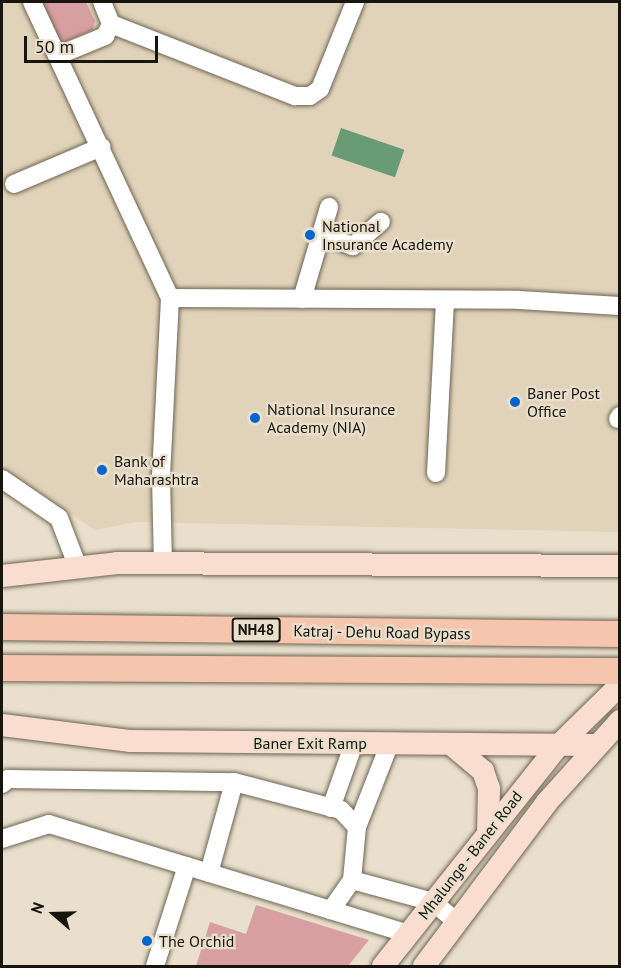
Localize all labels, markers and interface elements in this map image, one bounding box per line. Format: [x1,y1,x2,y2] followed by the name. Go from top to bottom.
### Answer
[27,24,160,62] scale bar
[35,35,74,58] text: 50 m
[322,216,454,254] place label: National Insurance Academy
[303,228,317,242] marker: National Insurance Academy
[527,383,600,421] place label: Baner Post Office
[508,395,522,409] marker: Baner Post Office
[267,399,395,437] place label: National Insurance Academy (NIA)
[248,411,262,425] marker: National Insurance Academy (NIA)
[114,451,199,489] place label: Bank of Maharashtra
[95,463,109,477] marker: Bank of Maharashtra
[230,618,282,642] road number: NH48
[292,621,472,643] street label: Katraj - Dehu Road Bypass
[253,733,367,753] street label: Baner Exit Ramp
[413,786,527,924] street label: Mhalunge - Baner Road
[24,884,84,944] north arrow
[26,899,48,916] text: N
[159,931,234,951] place label: The Orchid
[140,934,154,948] marker: The Orchid

